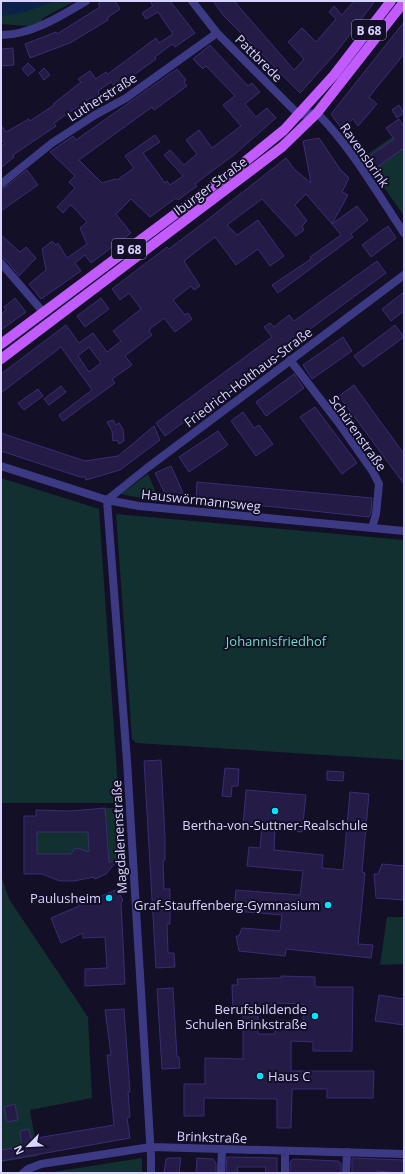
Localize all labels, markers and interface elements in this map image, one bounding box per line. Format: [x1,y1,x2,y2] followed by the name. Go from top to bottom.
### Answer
[352,20,386,40] road number: B 68
[231,30,287,86] street label: Pattbrede
[64,69,140,125] street label: Lutherstraße
[336,119,394,191] street label: Ravensbrink
[170,152,250,220] street label: Iburger Straße
[112,239,146,259] road number: B 68
[180,323,316,431] street label: Friedrich-Holthaus-Straße
[325,392,391,474] street label: Schürenstraße
[140,485,262,515] street label: Hauswörmannsweg
[224,632,327,650] park label: Johannisfriedhof
[107,780,131,894] street label: Magdalenenstraße
[270,806,280,816] marker: Bertha-von-Suttner-Realschule
[182,816,368,834] place label: Bertha-von-Suttner-Realschule
[30,889,101,907] place label: Paulusheim
[104,893,114,903] marker: Paulusheim
[134,896,320,914] place label: Graf-Stauffenberg-Gymnasium
[323,900,333,910] marker: Graf-Stauffenberg-Gymnasium
[185,1000,307,1033] place label: Berufsbildende Schulen Brinkstraße
[310,1011,320,1021] marker: Berufsbildende Schulen Brinkstraße
[268,1067,311,1085] place label: Haus C
[255,1071,265,1081] marker: Haus C
[8,1126,48,1166] north arrow
[176,1127,248,1147] street label: Brinkstraße
[10,1143,27,1157] text: N

